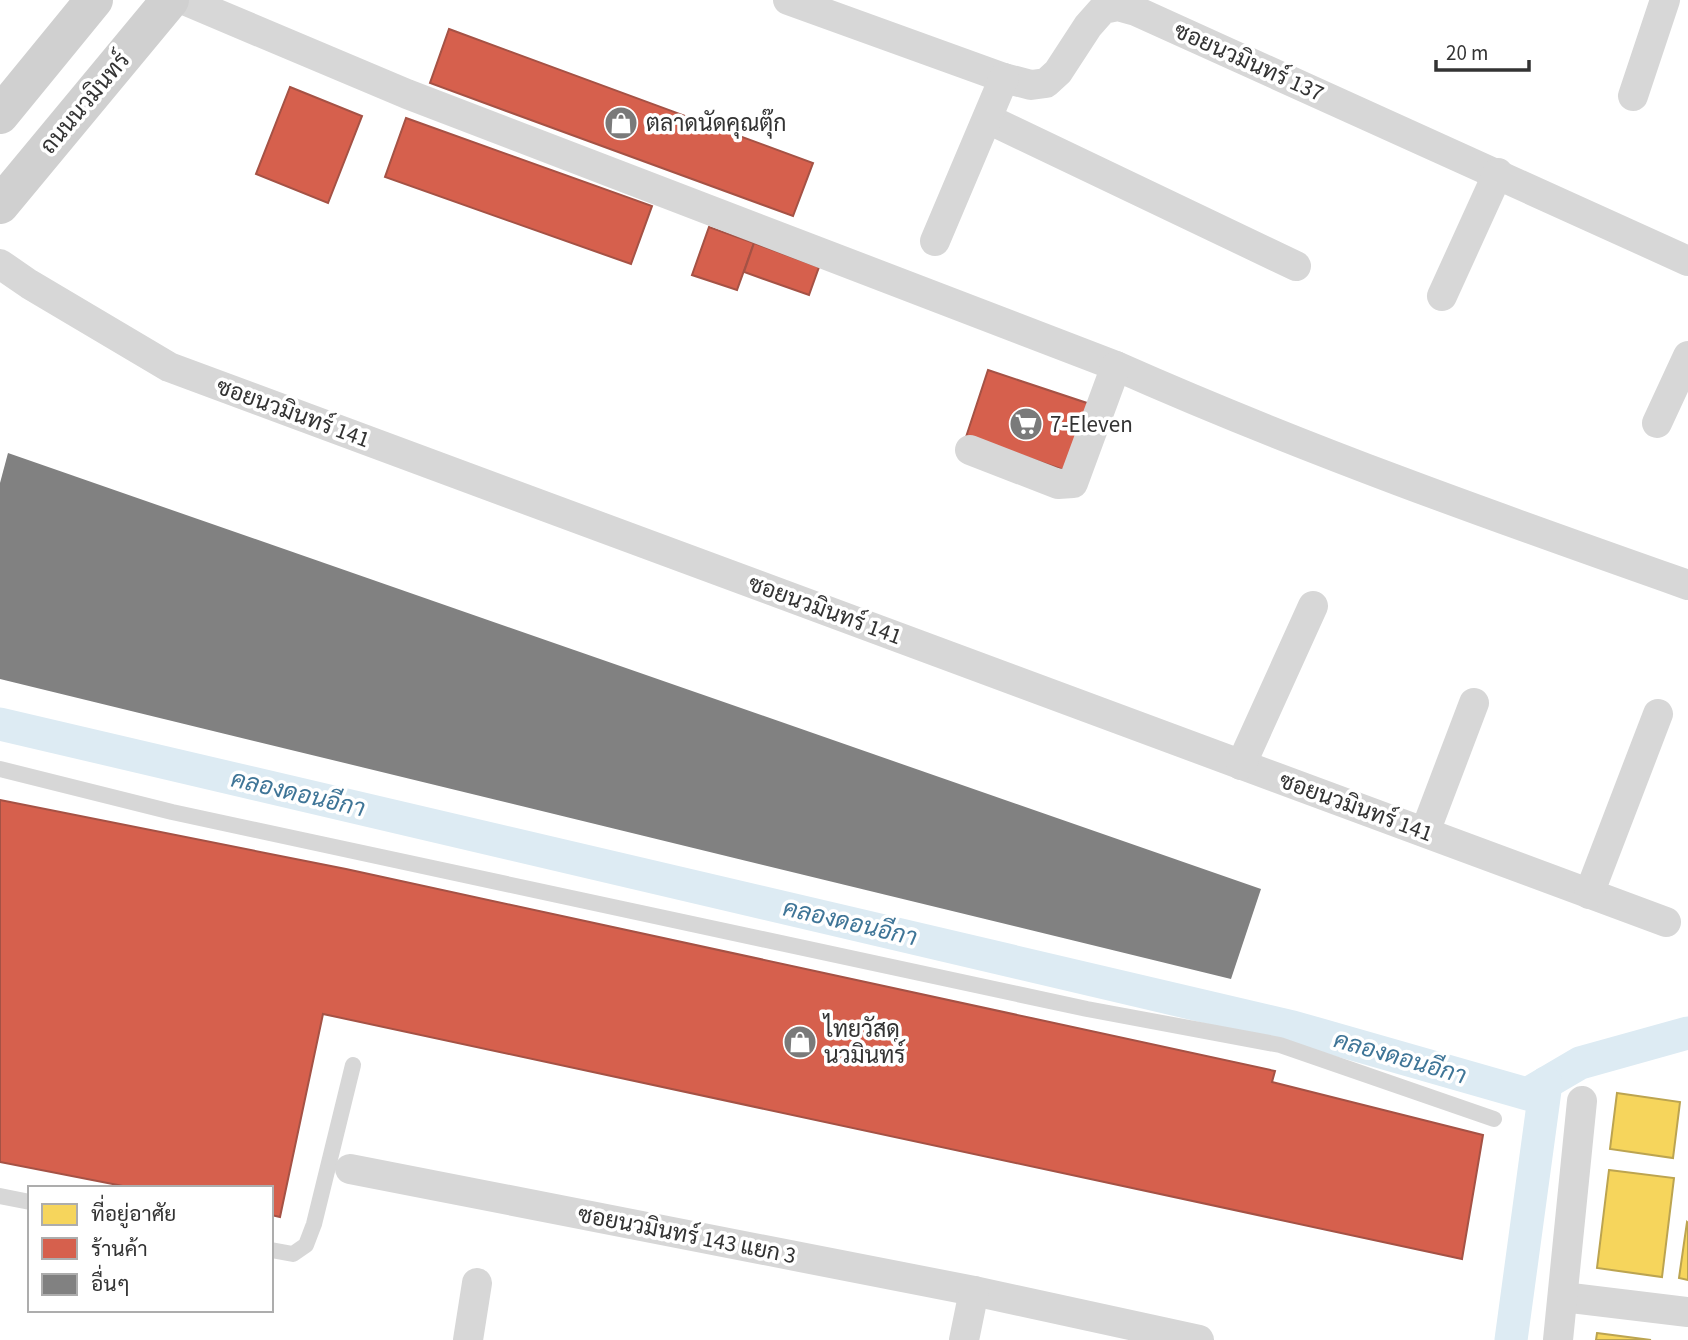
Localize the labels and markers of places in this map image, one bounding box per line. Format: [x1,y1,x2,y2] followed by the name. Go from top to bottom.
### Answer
[602,104,640,142] shop icon: ตลาดนัดคุณตุ๊ก
[646,107,787,140] place label: ตลาดนัดคุณตุ๊ก
[1007,405,1045,443] supermarket icon: 7-Eleven
[1050,408,1133,441] place label: 7-Eleven
[822,1013,905,1072] place label: ไทยวัสดุ นวมินทร์
[781,1023,819,1061] shop icon: ไทยวัสดุ นวมินทร์

